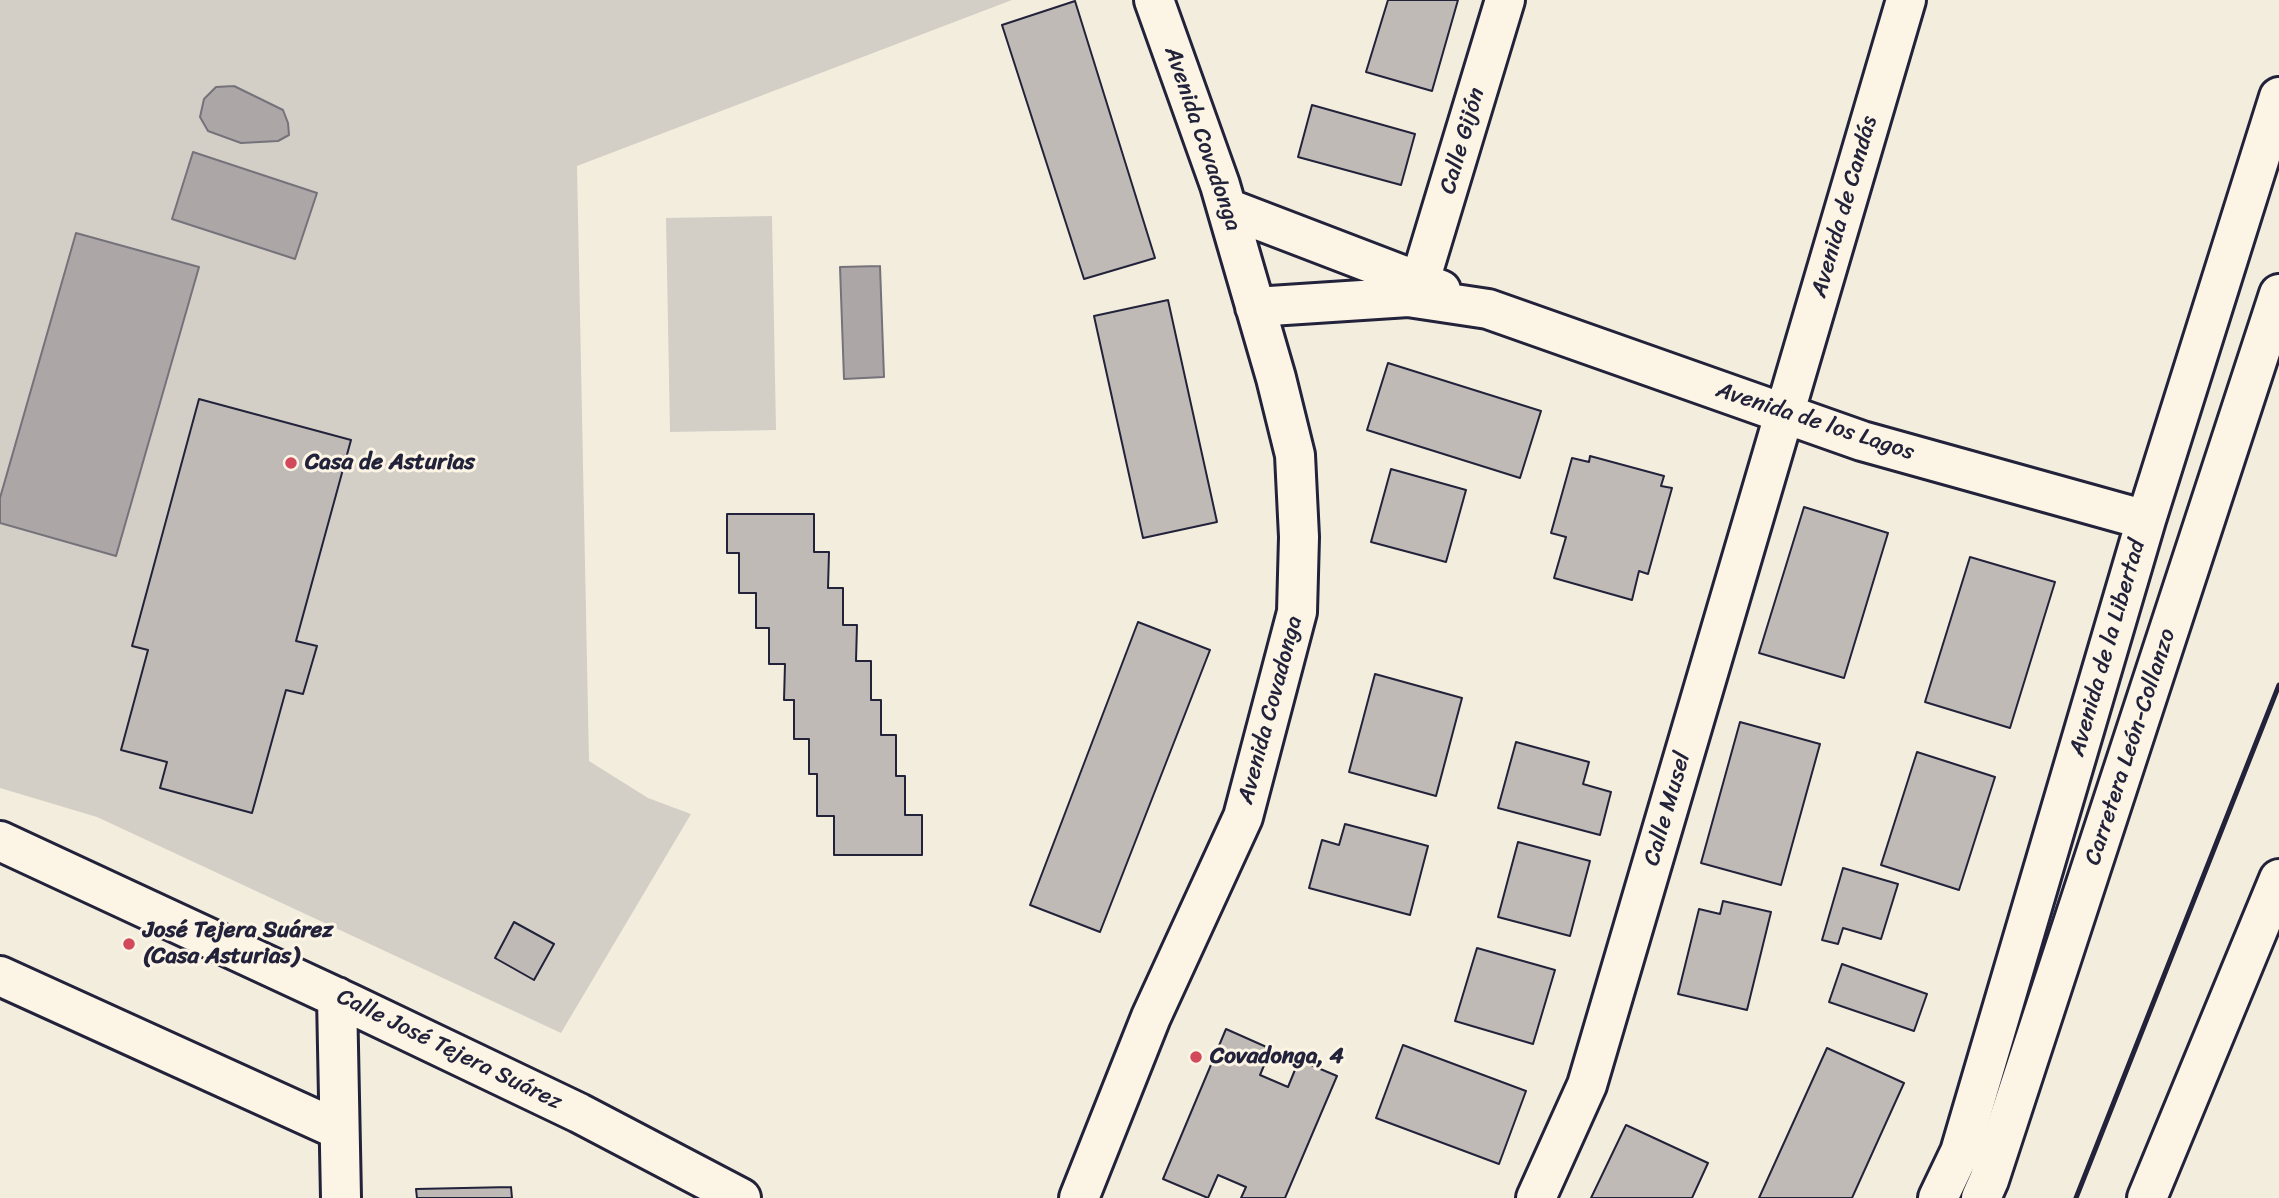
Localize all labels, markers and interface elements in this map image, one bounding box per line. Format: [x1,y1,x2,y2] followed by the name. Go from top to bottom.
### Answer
[1157,43,1247,235] street label: Avenida Covadonga
[1435,85,1491,197] street label: Calle Gijón
[1806,113,1884,301] street label: Avenida de Candás
[1712,377,1918,467] street label: Avenida de los Lagos
[305,449,475,477] place label: Casa de Asturias
[283,455,299,471] marker: Casa de Asturias
[2064,537,2152,759] street label: Avenida de la Libertad
[1233,613,1309,807] street label: Avenida Covadonga
[2080,625,2182,869] street label: Carretera León-Collanzo
[1639,749,1697,869] street label: Calle Musel
[143,917,333,971] place label: José Tejera Suárez (Casa Asturias)
[121,936,137,952] marker: José Tejera Suárez (Casa Asturias)
[332,983,566,1117] street label: Calle José Tejera Suárez
[1210,1043,1344,1071] place label: Covadonga, 4
[1188,1049,1204,1065] marker: Covadonga, 4

